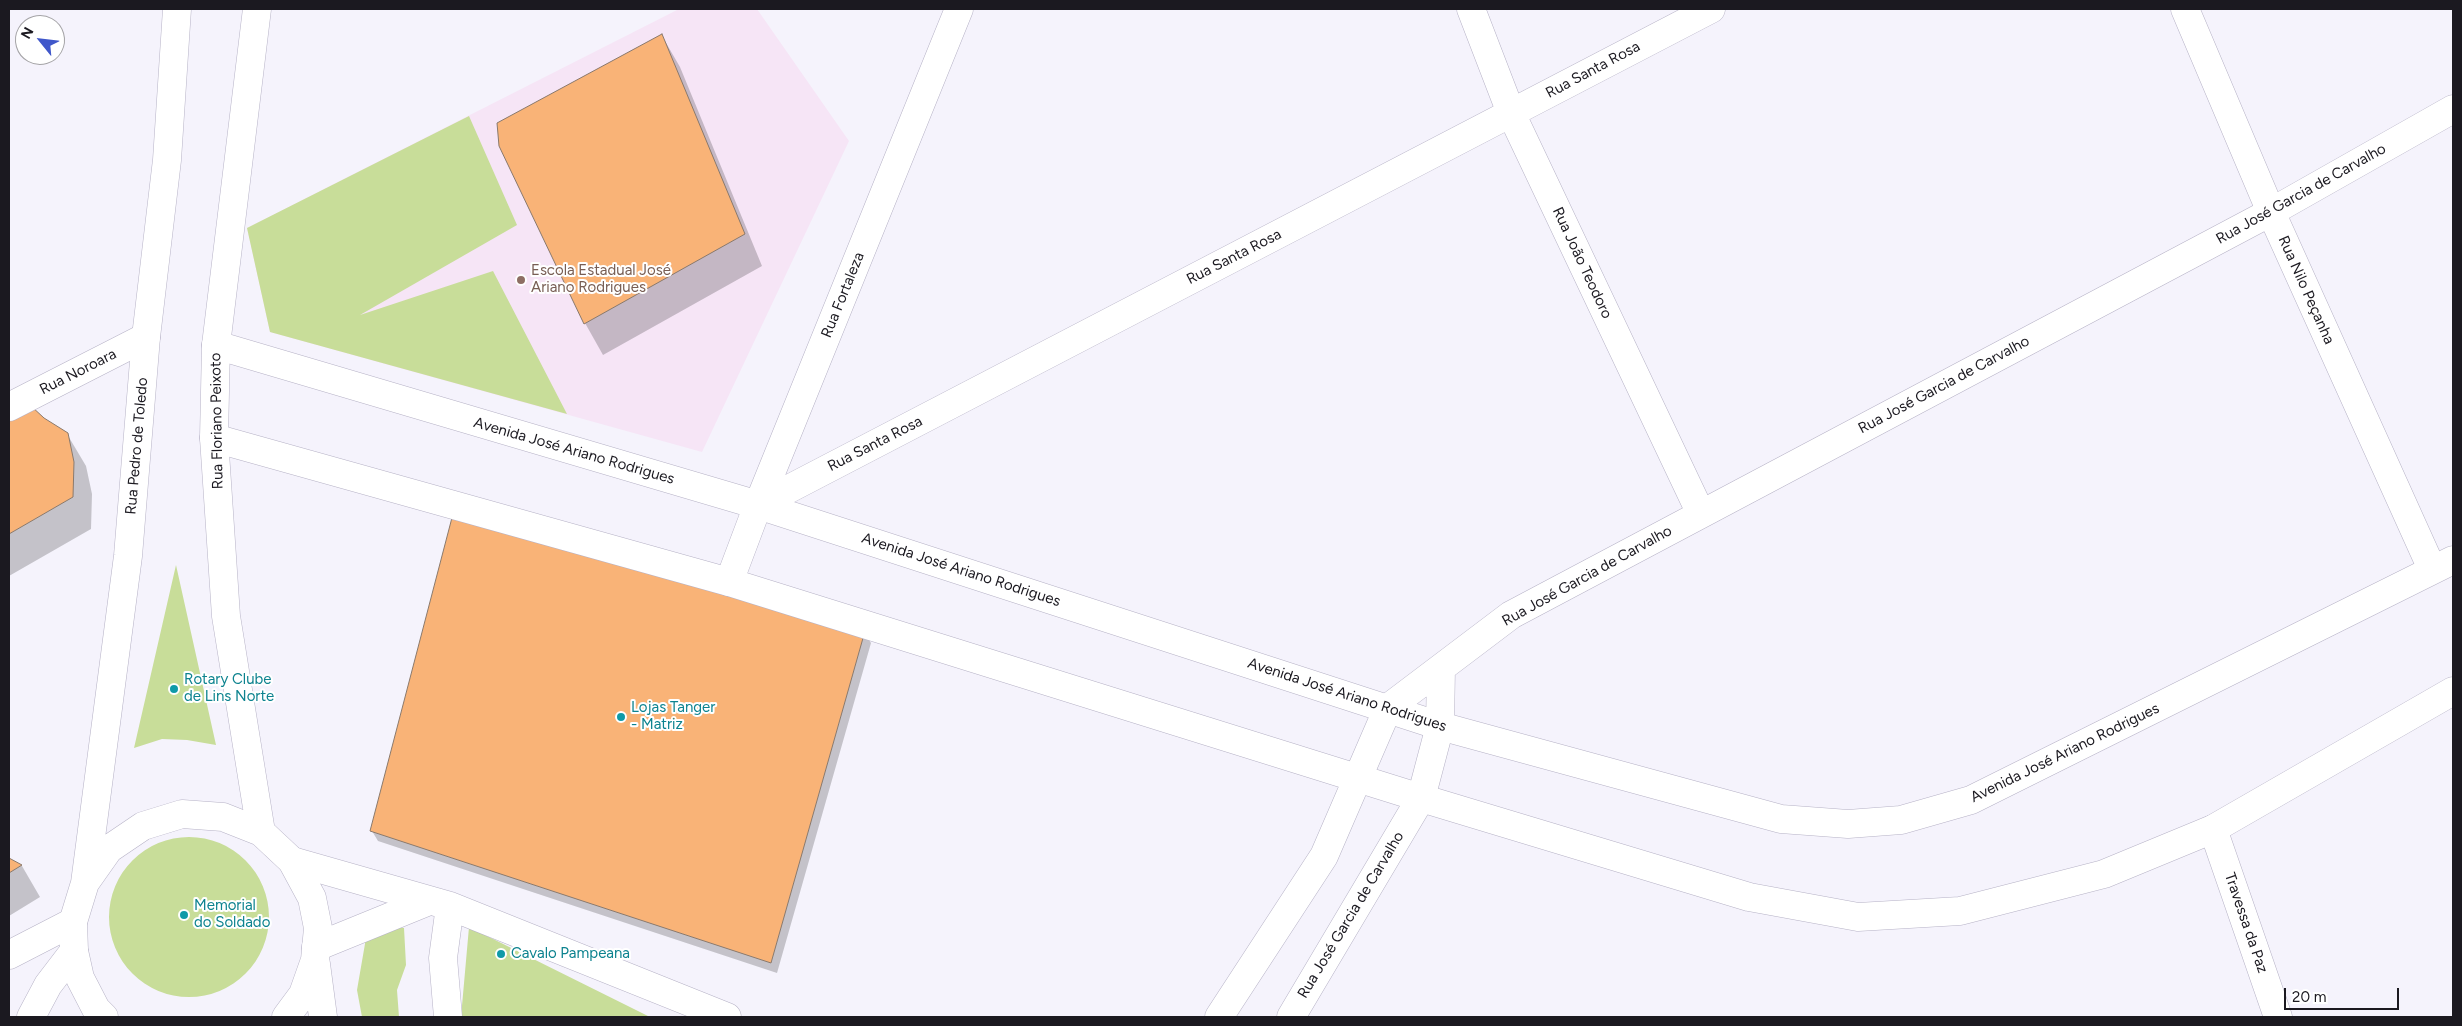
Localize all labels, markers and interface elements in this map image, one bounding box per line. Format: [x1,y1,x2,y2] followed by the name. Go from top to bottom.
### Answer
[15,15,65,65] north arrow
[17,24,37,42] text: N
[1543,38,1643,102] street label: Rua Santa Rosa
[2213,140,2389,248] street label: Rua José Garcia de Carvalho
[1548,204,1616,322] street label: Rua João Teodoro
[1184,225,1284,289] street label: Rua Santa Rosa
[2274,233,2338,347] street label: Rua Nilo Peçanha
[818,250,868,340] street label: Rua Fortaleza
[531,262,671,297] place label: Escola Estadual José Ariano Rodrigues
[515,274,527,286] marker: Escola Estadual José Ariano Rodrigues
[1855,332,2033,438] street label: Rua José Garcia de Carvalho
[37,345,119,399] street label: Rua Noroara
[207,353,227,489] street label: Rua Floriano Peixoto
[122,377,152,515] street label: Rua Pedro de Toledo
[825,412,925,476] street label: Rua Santa Rosa
[472,414,676,488] street label: Avenida José Ariano Rodrigues
[1499,522,1675,630] street label: Rua José Garcia de Carvalho
[859,529,1063,611] street label: Avenida José Ariano Rodrigues
[1245,654,1449,736] street label: Avenida José Ariano Rodrigues
[184,671,274,706] place label: Rotary Clube de Lins Norte
[168,683,180,695] marker: Rotary Clube de Lins Norte
[631,699,715,734] place label: Lojas Tanger - Matriz
[1968,699,2162,807] street label: Avenida José Ariano Rodrigues
[615,711,627,723] marker: Lojas Tanger - Matriz
[1294,828,1408,1002] street label: Rua José Garcia de Carvalho
[2220,870,2272,976] street label: Travessa da Paz
[194,897,270,932] place label: Memorial do Soldado
[178,909,190,921] marker: Memorial do Soldado
[511,945,630,963] place label: Cavalo Pampeana
[495,948,507,960] marker: Cavalo Pampeana
[2287,978,2402,1010] scale bar
[2292,988,2326,1006] text: 20 m

